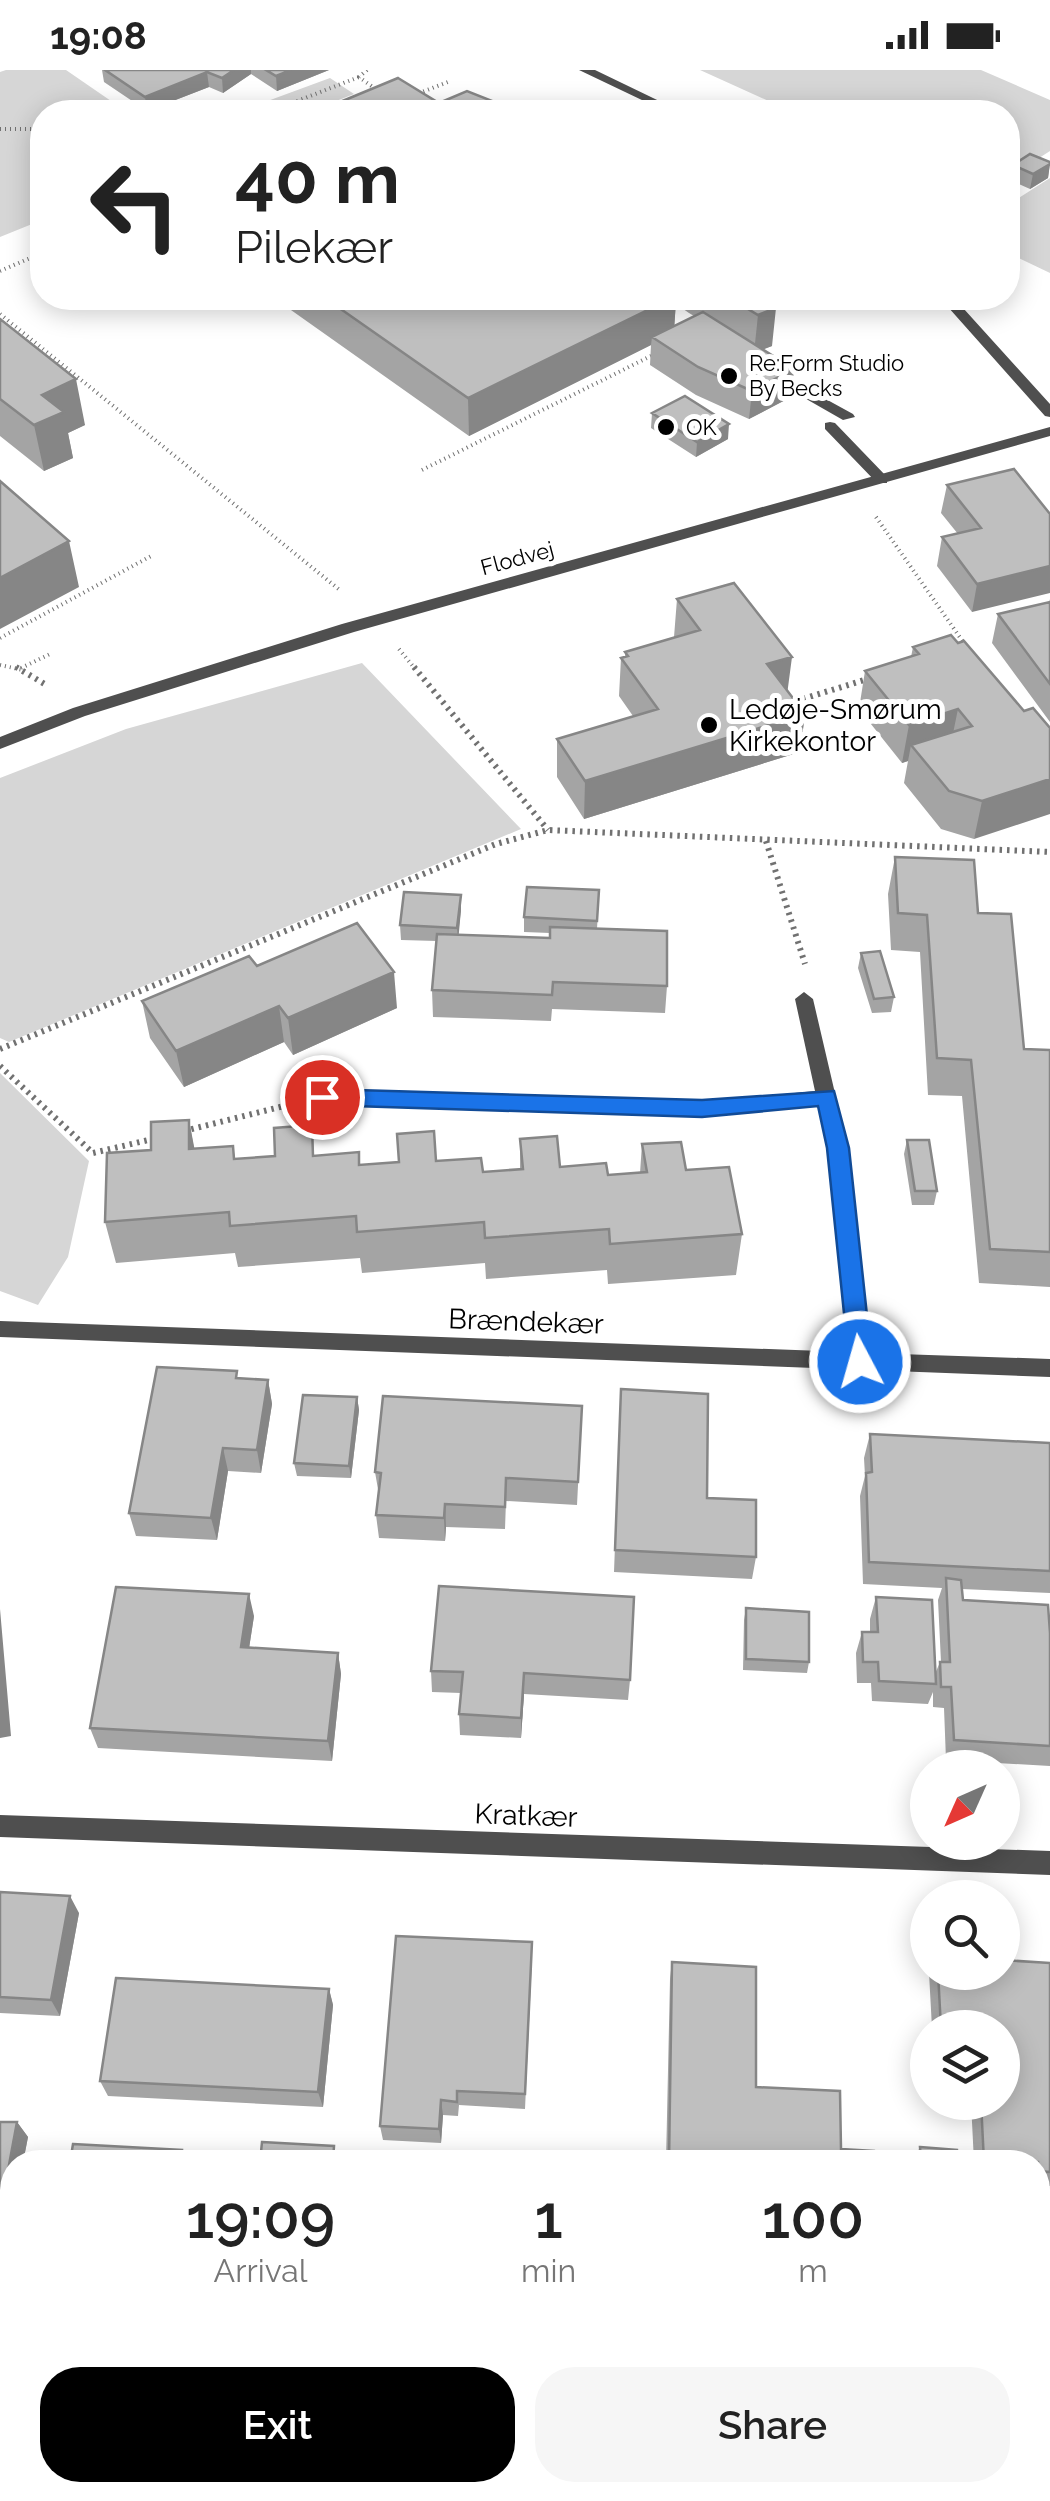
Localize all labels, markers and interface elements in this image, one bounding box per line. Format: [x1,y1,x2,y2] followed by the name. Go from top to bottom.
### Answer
[50,13,147,58] text: 19:08
[235,137,400,219] text: 40 m
[70,140,200,270] icon: left
[235,221,393,274] text: Pilekær
[749,350,904,401] place label: Re:Form Studio By Becks
[718,365,740,387] marker: Re:Form Studio By Becks
[686,414,718,440] place label: OK
[655,416,677,438] marker: OK
[477,536,557,580] street label: Flodvej
[729,693,942,758] place label: Ledøje-Smørum Kirkekontor
[698,714,720,736] marker: Ledøje-Smørum Kirkekontor
[280,1055,365,1140] pin
[295,1070,350,1125] icon: arrive
[448,1302,604,1341] street label: Brændekær
[808,1310,912,1414] position arrow
[910,1750,1020,1860] north arrow
[910,1750,1020,2120] map controls
[474,1797,578,1834] street label: Kratkær
[910,1880,1020,1990] button: search
[910,2010,1020,2120] button: layers
[186,2182,335,2252] text: 19:09
[534,2182,563,2252] text: 1
[762,2182,864,2252] text: 100
[214,2252,307,2289] text: Arrival
[521,2252,576,2289] text: min
[798,2252,828,2289] text: m
[40,2367,515,2482] button: Exit
[535,2367,1010,2482] button: Share

